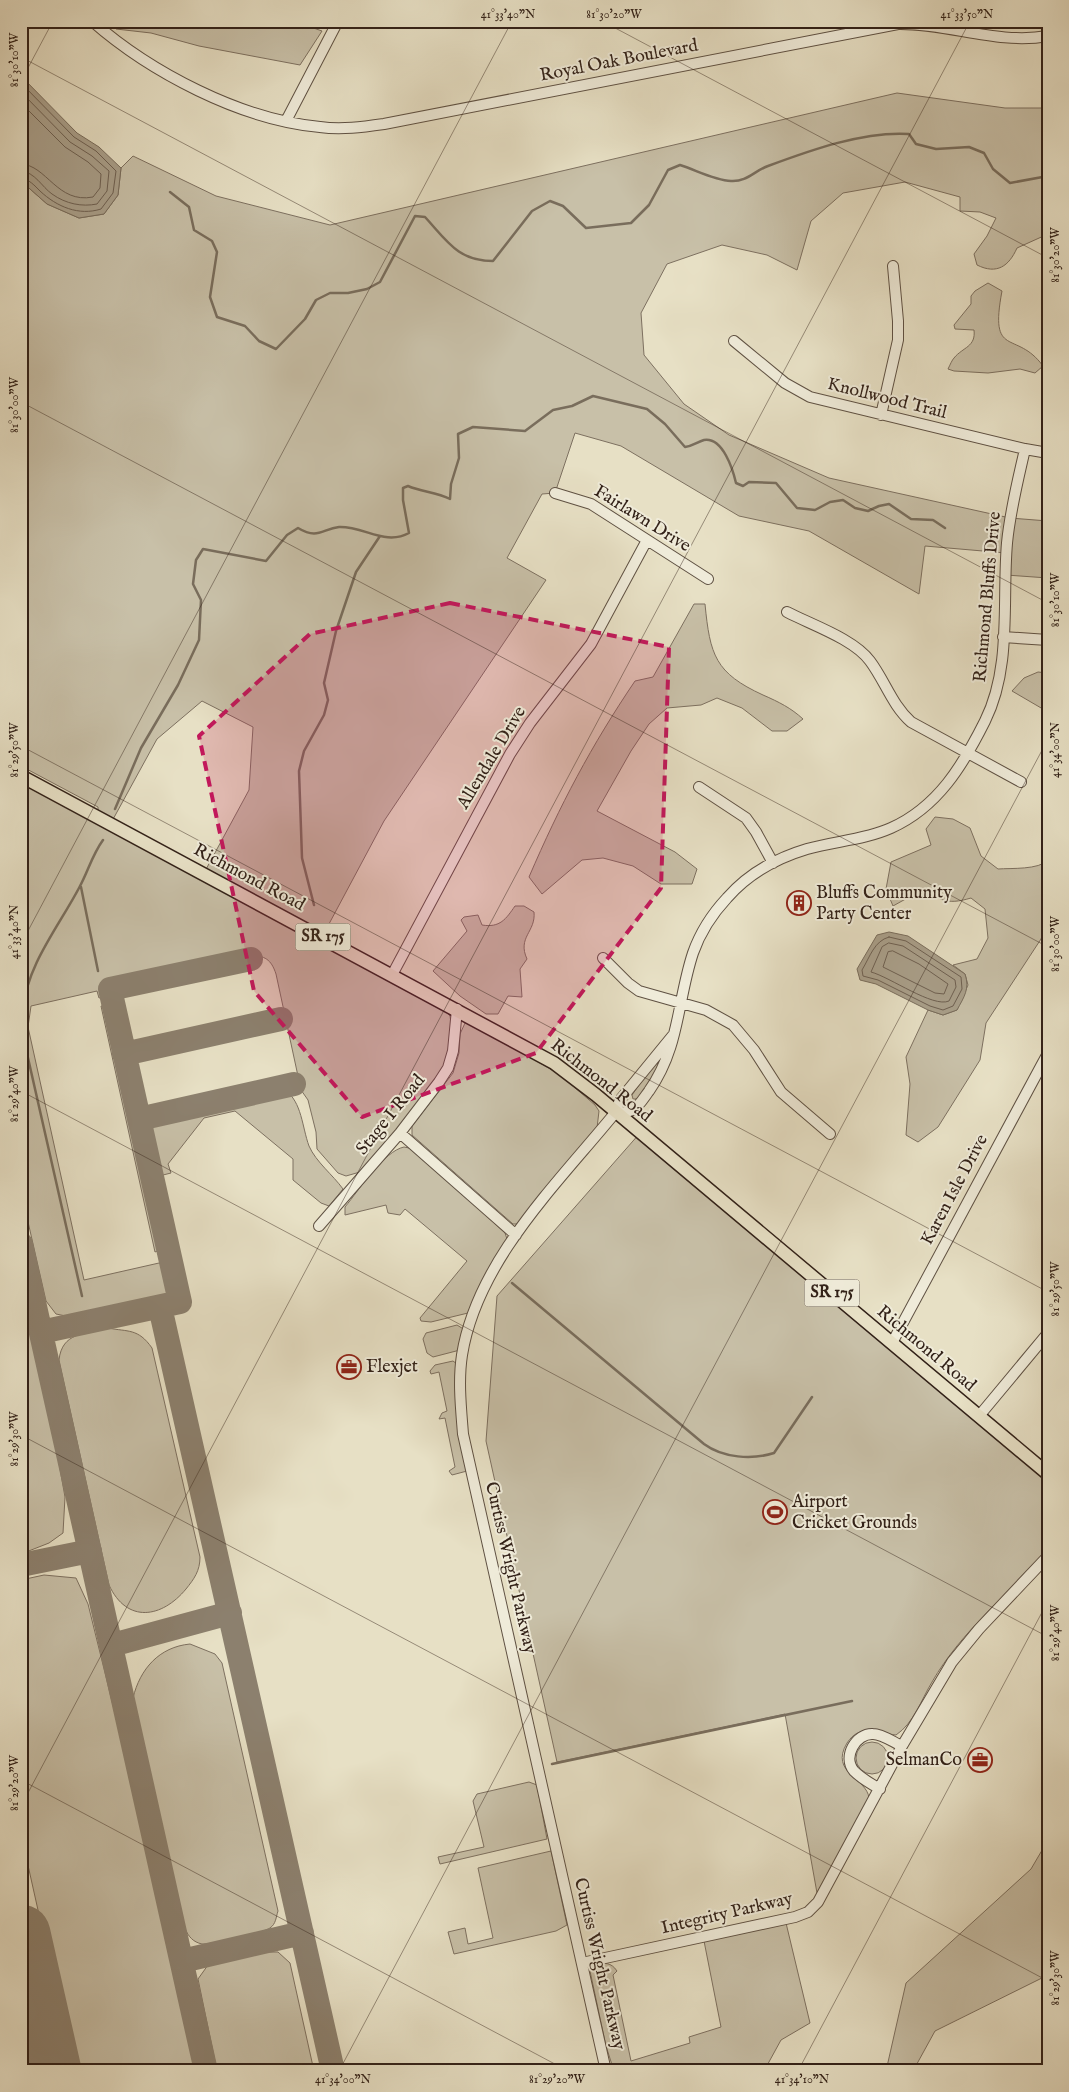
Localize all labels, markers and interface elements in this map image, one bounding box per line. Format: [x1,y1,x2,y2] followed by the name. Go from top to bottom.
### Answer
[481,7,536,22] text: 41°33'40"N
[586,7,642,22] text: 81°30'20"W
[941,7,994,22] text: 41°33'50"N
[7,32,22,87] text: 81°30'10"W
[538,34,700,88] street label: Royal Oak Boulevard
[1048,227,1063,283] text: 81°30'20"W
[825,373,949,425] street label: Knollwood Trail
[7,377,22,433] text: 81°30'00"W
[589,480,695,558] street label: Fairlawn Drive
[969,511,1007,683] street label: Richmond Bluffs Drive
[1048,572,1063,627] text: 81°30'10"W
[452,702,532,815] street label: Allendale Drive
[1048,721,1063,778] text: 41°34'00"N
[7,722,22,777] text: 81°29'50"W
[189,839,309,917] street label: Richmond Road
[816,882,952,926] place label: Bluffs Community Party Center
[786,890,812,916] building icon: Bluffs Community Party Center
[7,904,22,959] text: 41°33'40"N
[1048,916,1063,972] text: 81°30'00"W
[296,924,350,950] road number: SR 175
[545,1034,657,1128] street label: Richmond Road
[7,1065,22,1122] text: 81°29'40"W
[351,1070,431,1160] street label: Stage I Road
[916,1131,994,1249] street label: Karen Isle Drive
[1048,1261,1063,1316] text: 81°29'50"W
[804,1280,860,1306] road number: SR 175
[872,1301,981,1398] street label: Richmond Road
[336,1354,362,1380] office icon: Flexjet
[366,1356,418,1379] place label: Flexjet
[7,1411,22,1466] text: 81°29'30"W
[479,1480,541,1656] street label: Curtiss Wright Parkway
[791,1491,917,1535] place label: Airport Cricket Grounds
[762,1499,788,1525] sports icon: Airport Cricket Grounds
[1048,1604,1063,1661] text: 81°29'40"W
[967,1747,993,1773] office icon: SelmanCo
[886,1749,962,1772] place label: SelmanCo
[7,1754,22,1811] text: 81°29'20"W
[568,1876,630,2052] street label: Curtiss Wright Parkway
[659,1888,795,1940] street label: Integrity Parkway
[1048,1950,1063,2005] text: 81°29'30"W
[315,2072,372,2087] text: 41°34'00"N
[529,2072,586,2087] text: 81°29'20"W
[775,2072,830,2087] text: 41°34'10"N

